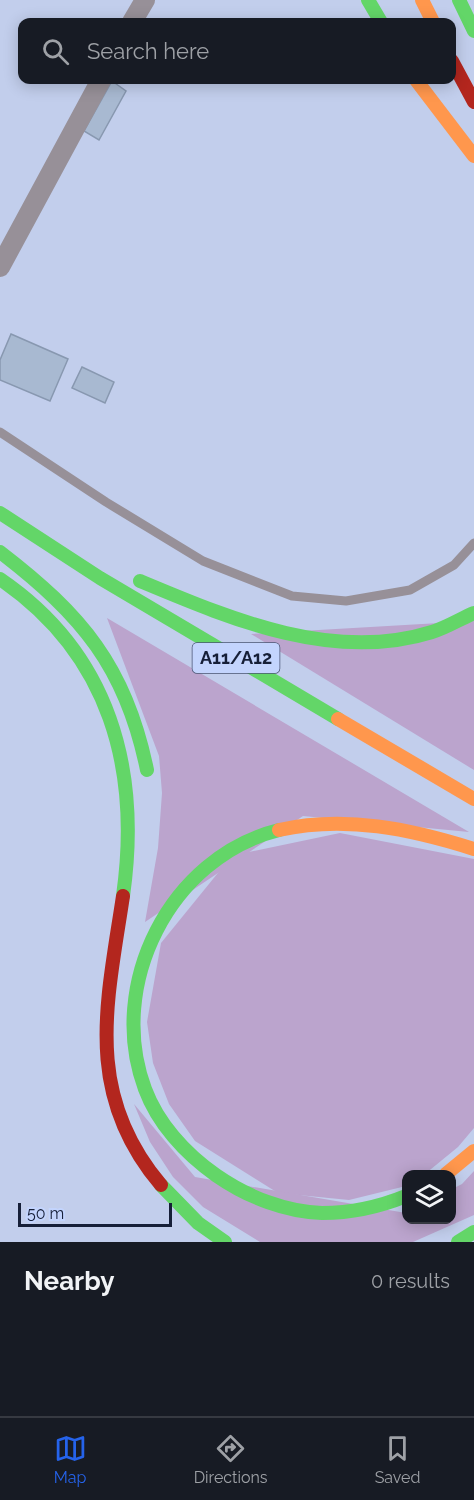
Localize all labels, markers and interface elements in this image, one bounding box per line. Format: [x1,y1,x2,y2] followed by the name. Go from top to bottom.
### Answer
[18,18,456,84] search box
[39,35,72,68] icon: search
[87,38,209,64] text: Search here
[192,643,280,673] road number: A11/A12
[402,1170,456,1224] map controls
[402,1170,456,1224] button: layers
[18,1200,172,1228] scale bar
[27,1204,64,1223] text: 50 m
[24,1266,114,1296] text: Nearby
[371,1269,450,1293] text: 0 results
[54,1432,87,1487] tab: Map
[194,1432,268,1487] tab: Directions
[375,1432,420,1487] tab: Saved

